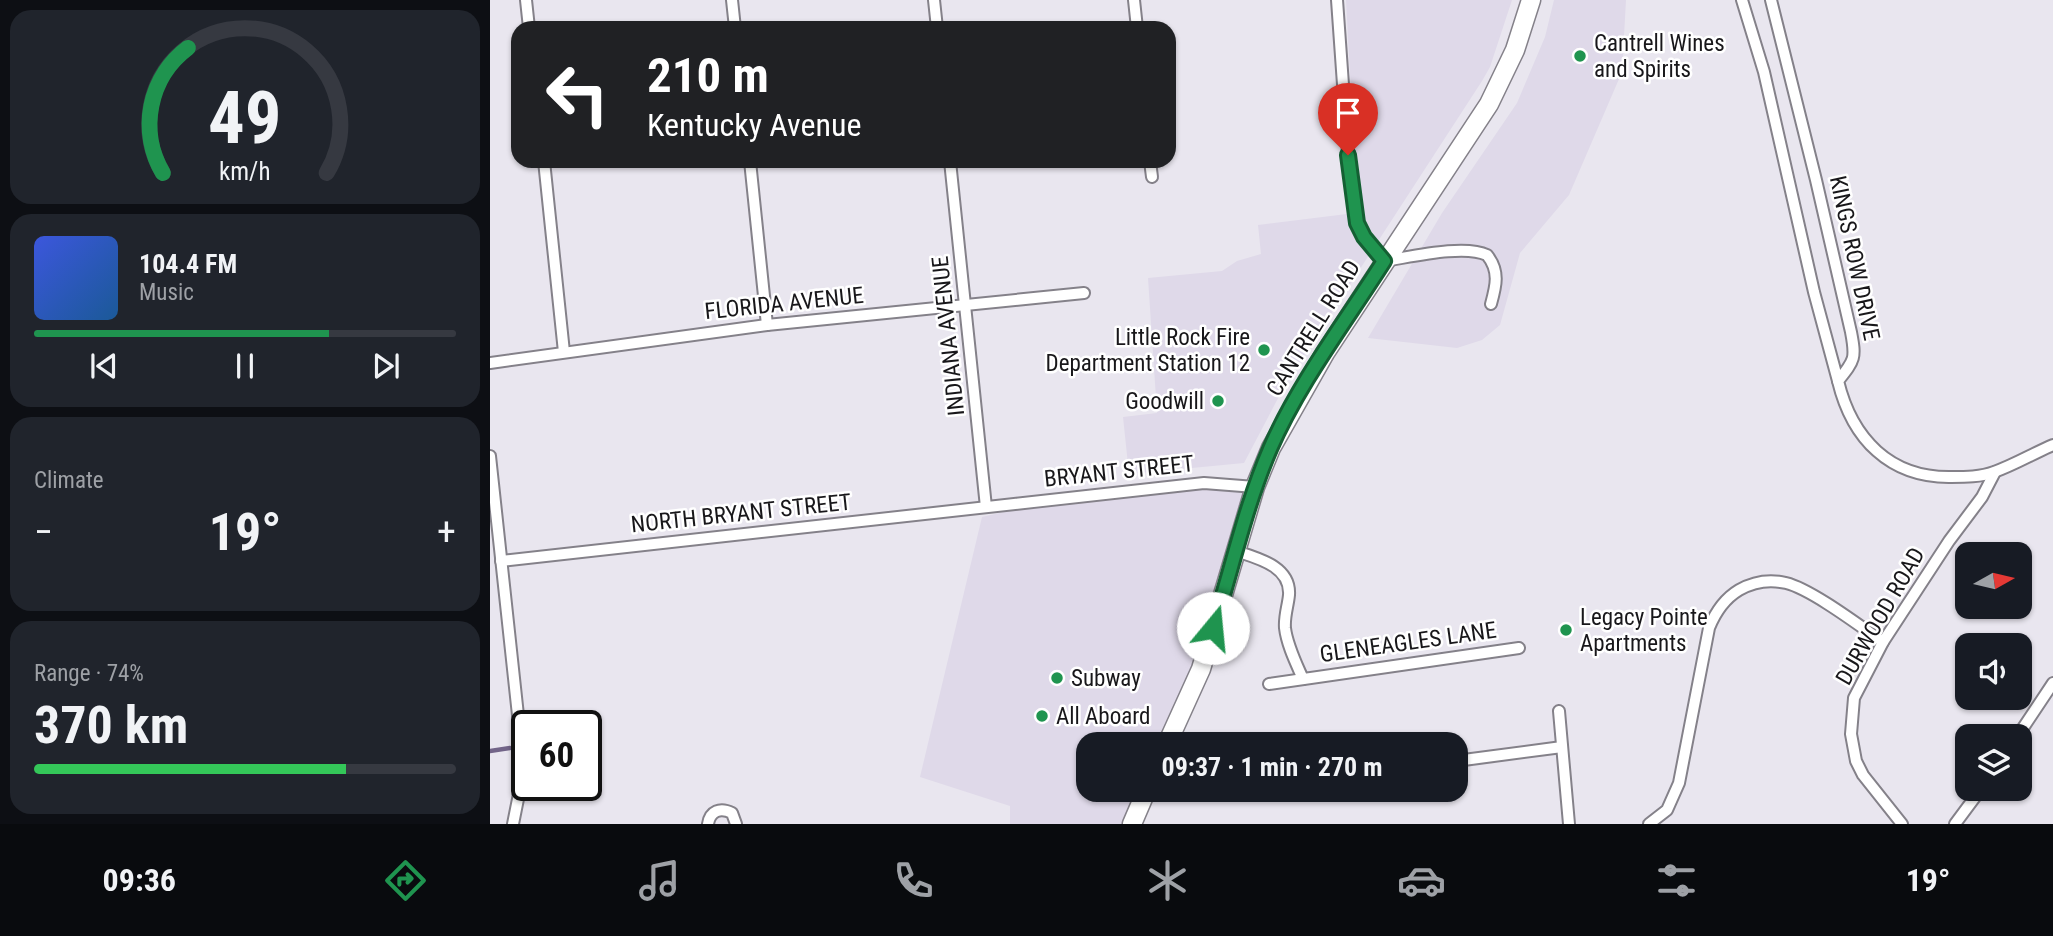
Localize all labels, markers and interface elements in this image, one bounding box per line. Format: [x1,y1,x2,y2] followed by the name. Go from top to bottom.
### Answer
[1594,30,1725,83] place label: Cantrell Wines and Spirits
[647,47,769,104] text: 210 m
[1572,48,1588,64] marker: Cantrell Wines and Spirits
[532,49,623,140] icon: left
[208,75,282,161] text: 49
[1318,83,1378,155] pin
[1329,94,1367,132] icon: arrive
[647,106,861,144] text: Kentucky Avenue
[219,157,271,186] text: km/h
[1824,173,1885,343] street label: KINGS ROW DRIVE
[139,249,237,279] text: 104.4 FM
[927,255,970,417] street label: INDIANA AVENUE
[1261,255,1366,401] street label: CANTRELL ROAD
[139,279,194,306] text: Music
[703,282,865,325] street label: FLORIDA AVENUE
[1046,324,1250,377] place label: Little Rock Fire Department Station 12
[1256,342,1272,358] marker: Little Rock Fire Department Station 12
[85,347,123,385] icon: previous
[226,347,264,385] icon: pause
[367,347,405,385] icon: next
[1125,388,1204,415] place label: Goodwill
[1210,393,1226,409] marker: Goodwill
[1043,450,1195,493] street label: BRYANT STREET
[34,467,104,494] text: Climate
[630,489,853,538] street label: NORTH BRYANT STREET
[209,502,281,563] text: 19°
[34,510,53,554] text: −
[437,510,456,554] text: +
[1955,542,2032,620] north arrow
[1955,542,2032,801] map controls
[1830,543,1931,690] street label: DURWOOD ROAD
[1176,591,1250,665] position arrow
[1580,604,1708,657] place label: Legacy Pointe Apartments
[1318,617,1498,668] street label: GLENEAGLES LANE
[1558,622,1574,638] marker: Legacy Pointe Apartments
[1955,633,2032,710] button: sound
[34,660,144,687] text: Range · 74%
[1071,665,1141,692] place label: Subway
[1049,670,1065,686] marker: Subway
[34,695,188,756] text: 370 km
[1056,703,1150,730] place label: All Aboard
[1034,708,1050,724] marker: All Aboard
[511,710,602,801] speed limit sign: 60
[1955,724,2032,801] button: layers
[1162,752,1382,782] text: 09:37 · 1 min · 270 m
[381,856,430,905] icon: directions
[635,856,684,905] icon: music
[889,856,938,905] icon: phone
[1143,856,1192,905] icon: climate
[1397,856,1446,905] icon: car
[1652,856,1701,905] icon: filters
[103,861,176,899] text: 09:36
[1906,861,1950,899] text: 19°

